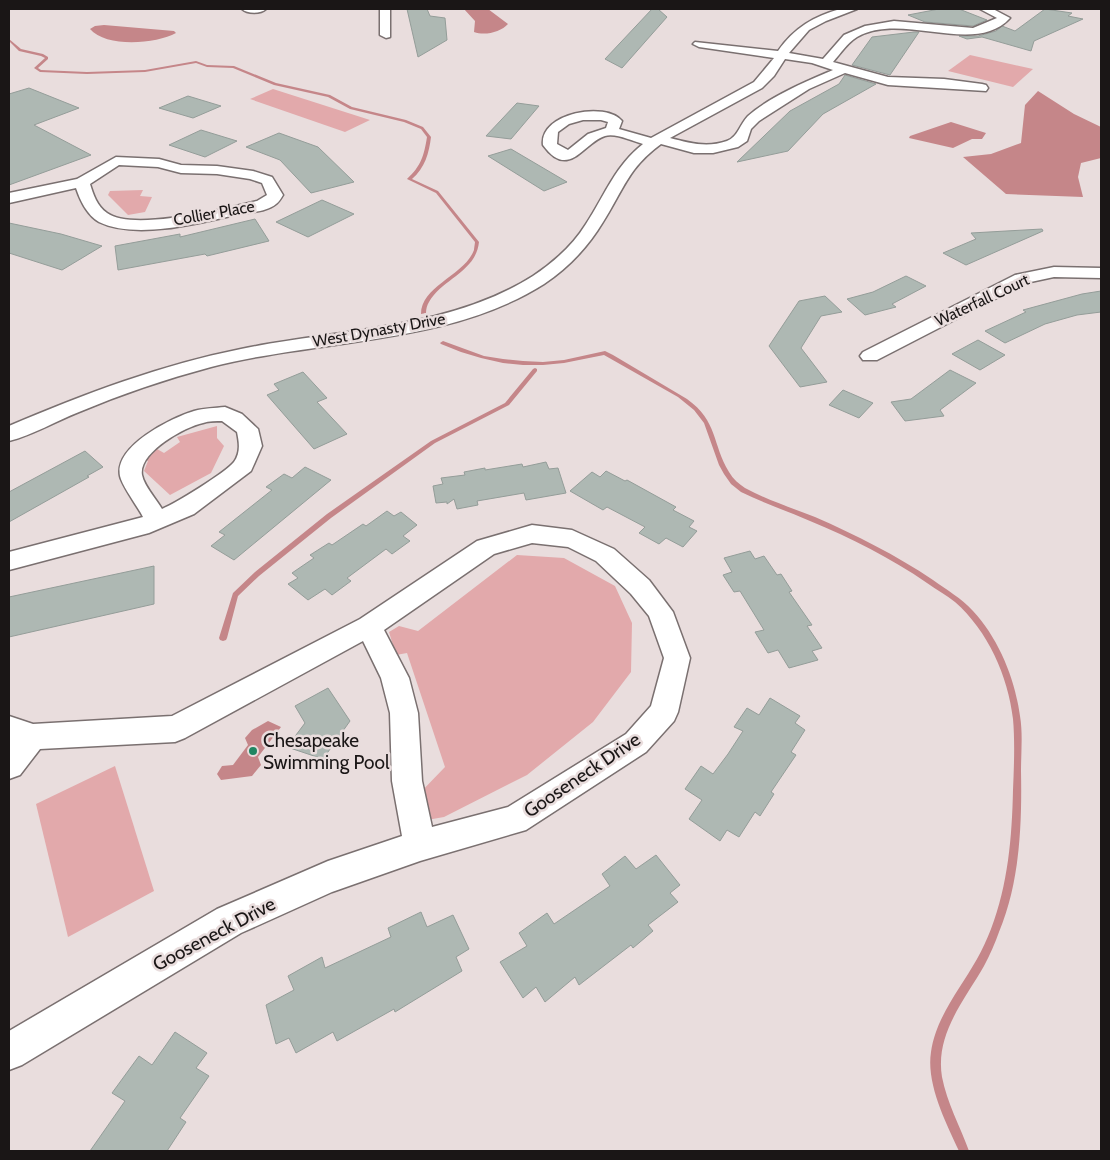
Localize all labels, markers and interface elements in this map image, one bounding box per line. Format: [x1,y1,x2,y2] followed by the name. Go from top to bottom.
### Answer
[172,197,256,229] street label: Collier Place
[932,270,1033,330] street label: Waterfall Court
[311,309,447,351] street label: West Dynasty Drive
[519,727,645,822] street label: Gooseneck Drive
[263,729,390,774] place label: Chesapeake Swimming Pool
[247,745,259,757] marker: Chesapeake Swimming Pool
[149,892,279,976] street label: Gooseneck Drive

